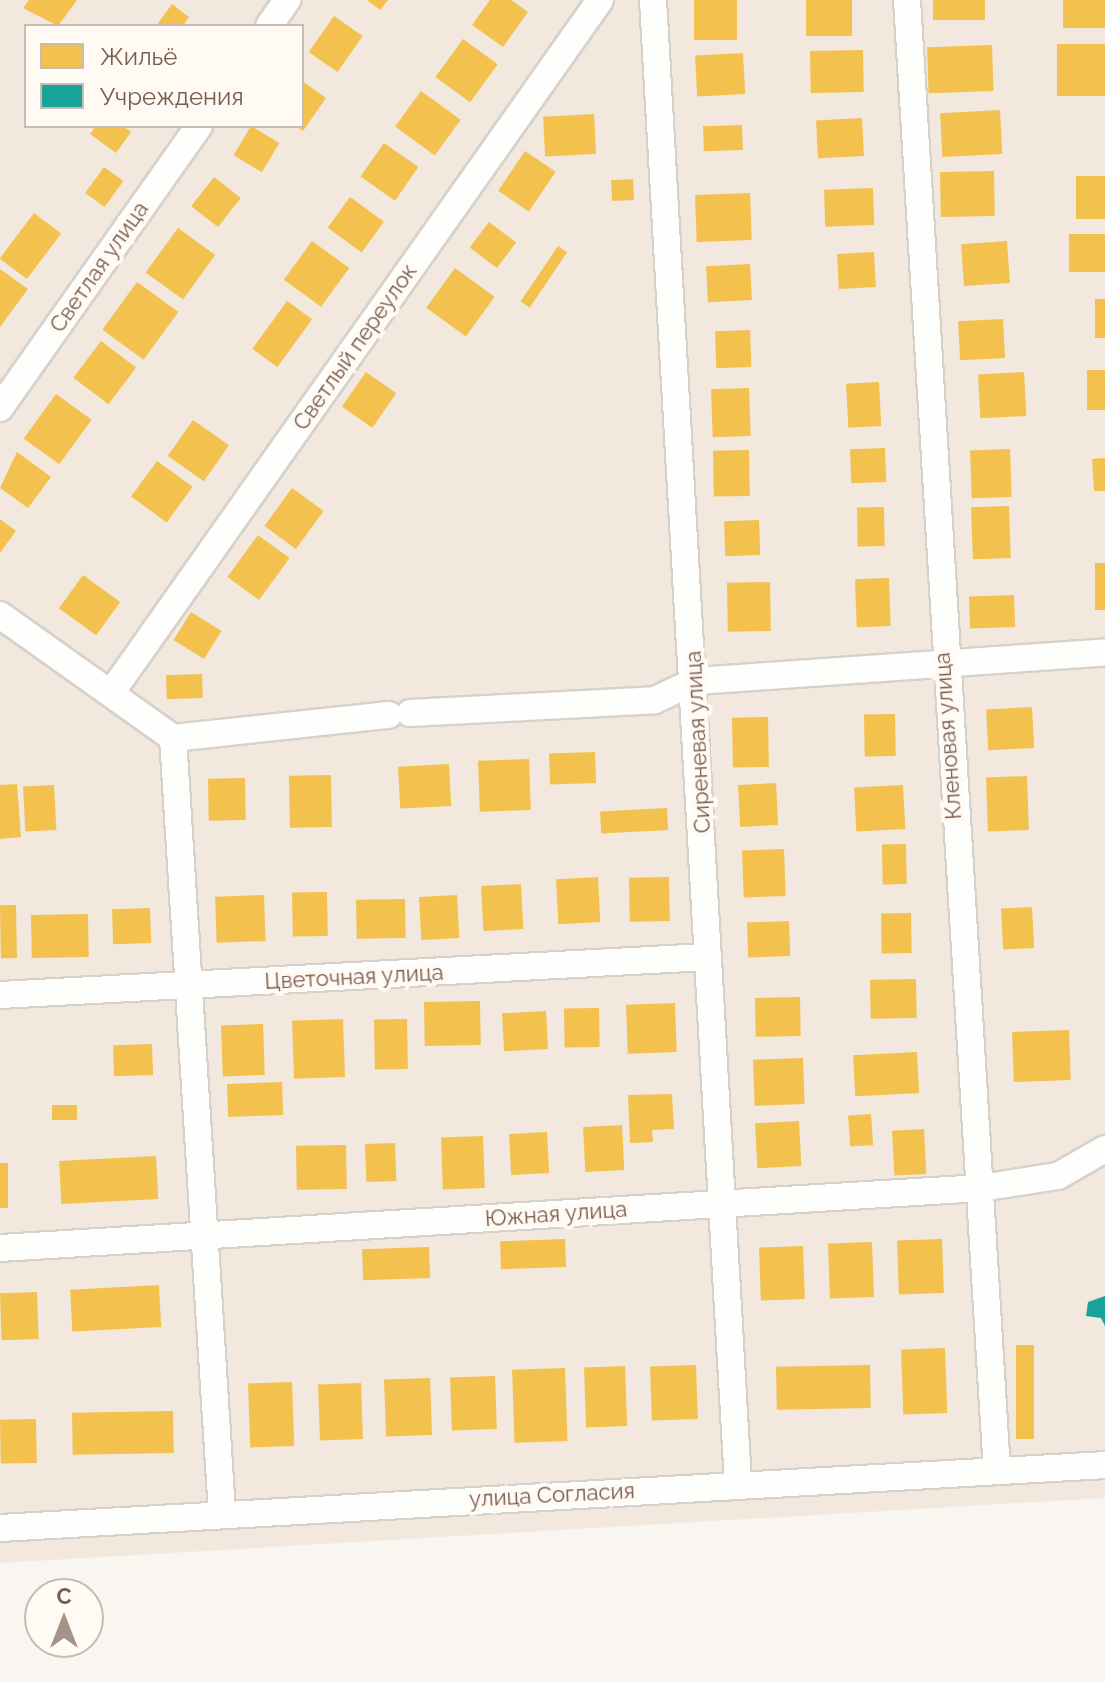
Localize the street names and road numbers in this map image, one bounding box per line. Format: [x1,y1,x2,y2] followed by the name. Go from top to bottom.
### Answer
[44,196,154,338] street label: Светлая улица
[288,259,422,435] street label: Светлый переулок
[680,650,716,834] street label: Сиреневая улица
[929,651,967,821] street label: Кленовая улица
[264,959,444,995] street label: Цветочная улица
[484,1196,628,1232] street label: Южная улица
[468,1477,636,1513] street label: улица Согласия

